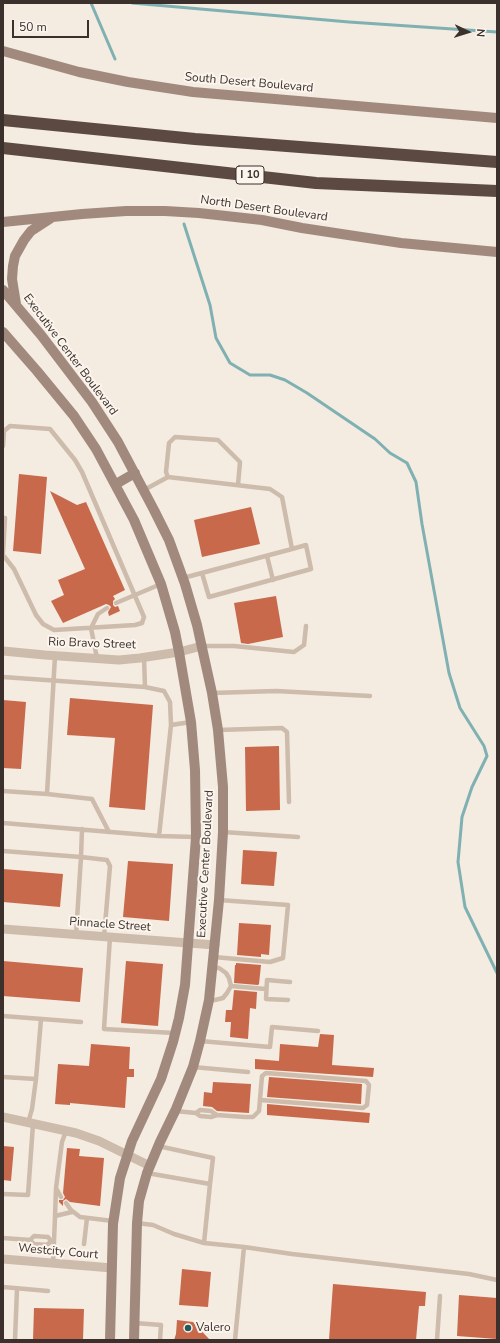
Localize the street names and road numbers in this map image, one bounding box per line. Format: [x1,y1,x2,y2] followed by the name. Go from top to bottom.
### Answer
[184,70,314,96] street label: South Desert Boulevard
[236,166,264,184] road number: I 10
[199,193,329,225] street label: North Desert Boulevard
[20,292,120,418] street label: Executive Center Boulevard
[48,635,136,653] street label: Rio Bravo Street
[195,790,217,938] street label: Executive Center Boulevard
[69,915,151,935] street label: Pinnacle Street
[17,1241,99,1263] street label: Westcity Court

